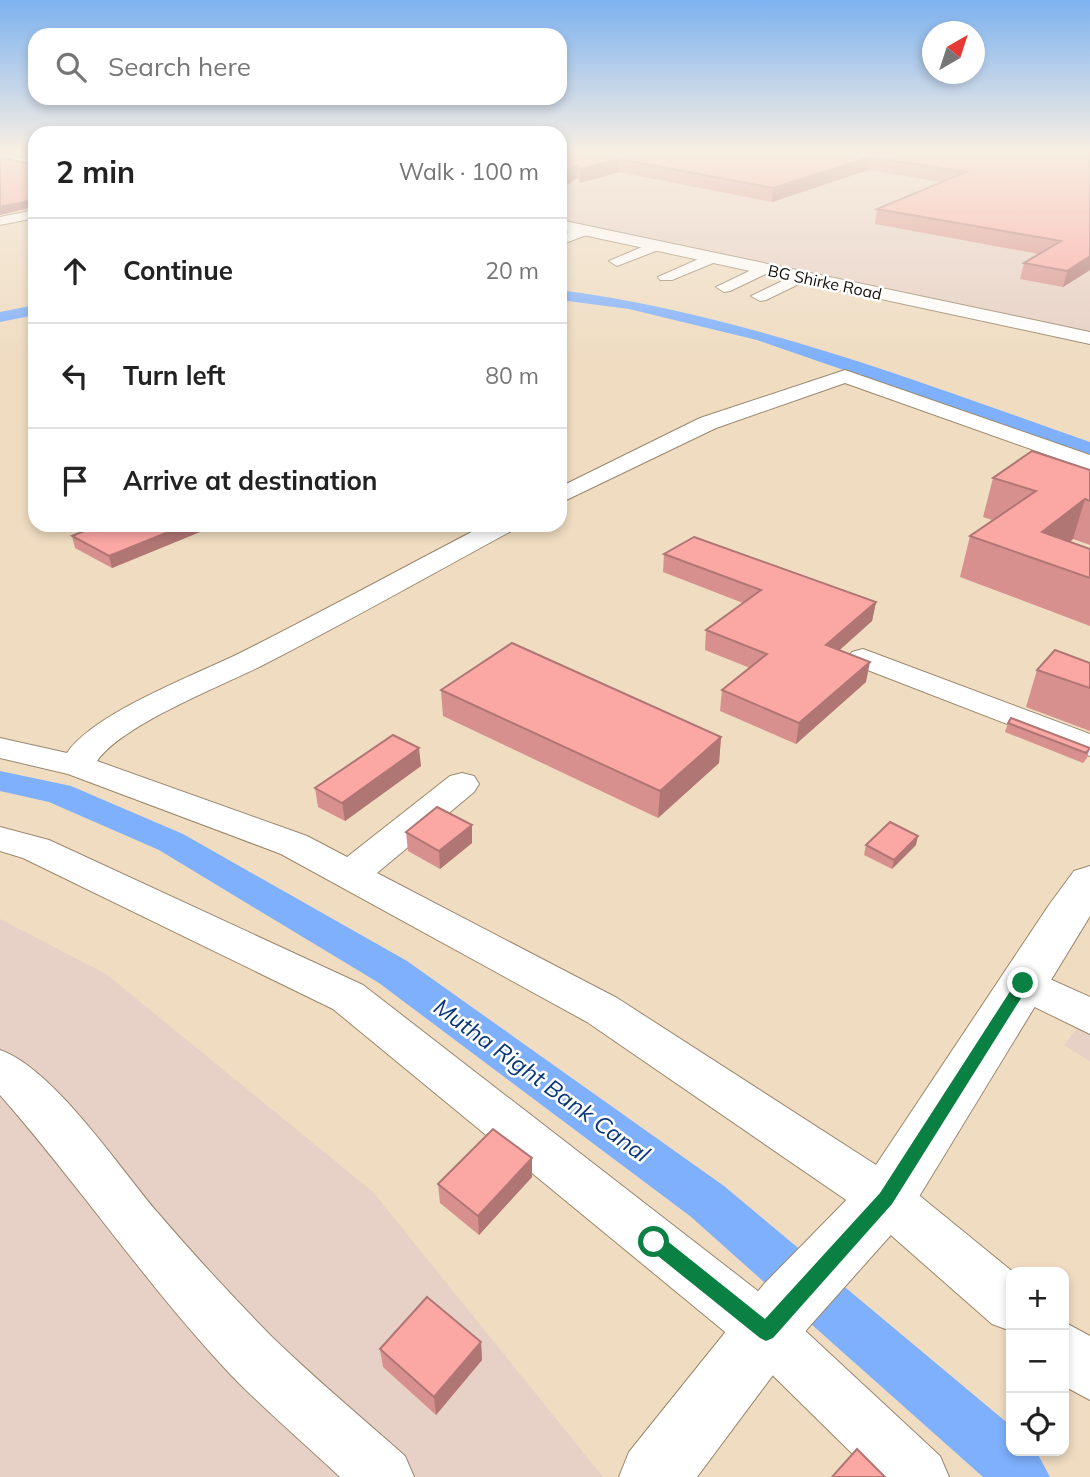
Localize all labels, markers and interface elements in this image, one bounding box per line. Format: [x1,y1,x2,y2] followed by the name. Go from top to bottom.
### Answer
[922,21,985,84] north arrow
[28,28,567,105] search box
[52,48,90,86] icon: search
[108,50,251,83] text: Search here
[56,153,135,191] text: 2 min
[399,157,539,186] text: Walk · 100 m
[56,252,94,290] icon: ahead
[123,254,233,287] text: Continue
[485,256,539,285] text: 20 m
[766,260,884,304] street label: BG Shirke Road
[56,357,94,395] icon: left
[123,359,225,392] text: Turn left
[485,361,539,390] text: 80 m
[56,462,94,500] icon: arrive
[123,464,378,497] text: Arrive at destination
[1007,967,1038,998] route end
[428,992,656,1168] water label: Mutha Right Bank Canal
[638,1226,669,1257] route start
[1006,1267,1069,1456] map controls
[1006,1267,1069,1330] button: +
[1006,1330,1069,1393] button: −
[1006,1393,1069,1456] button: locate

